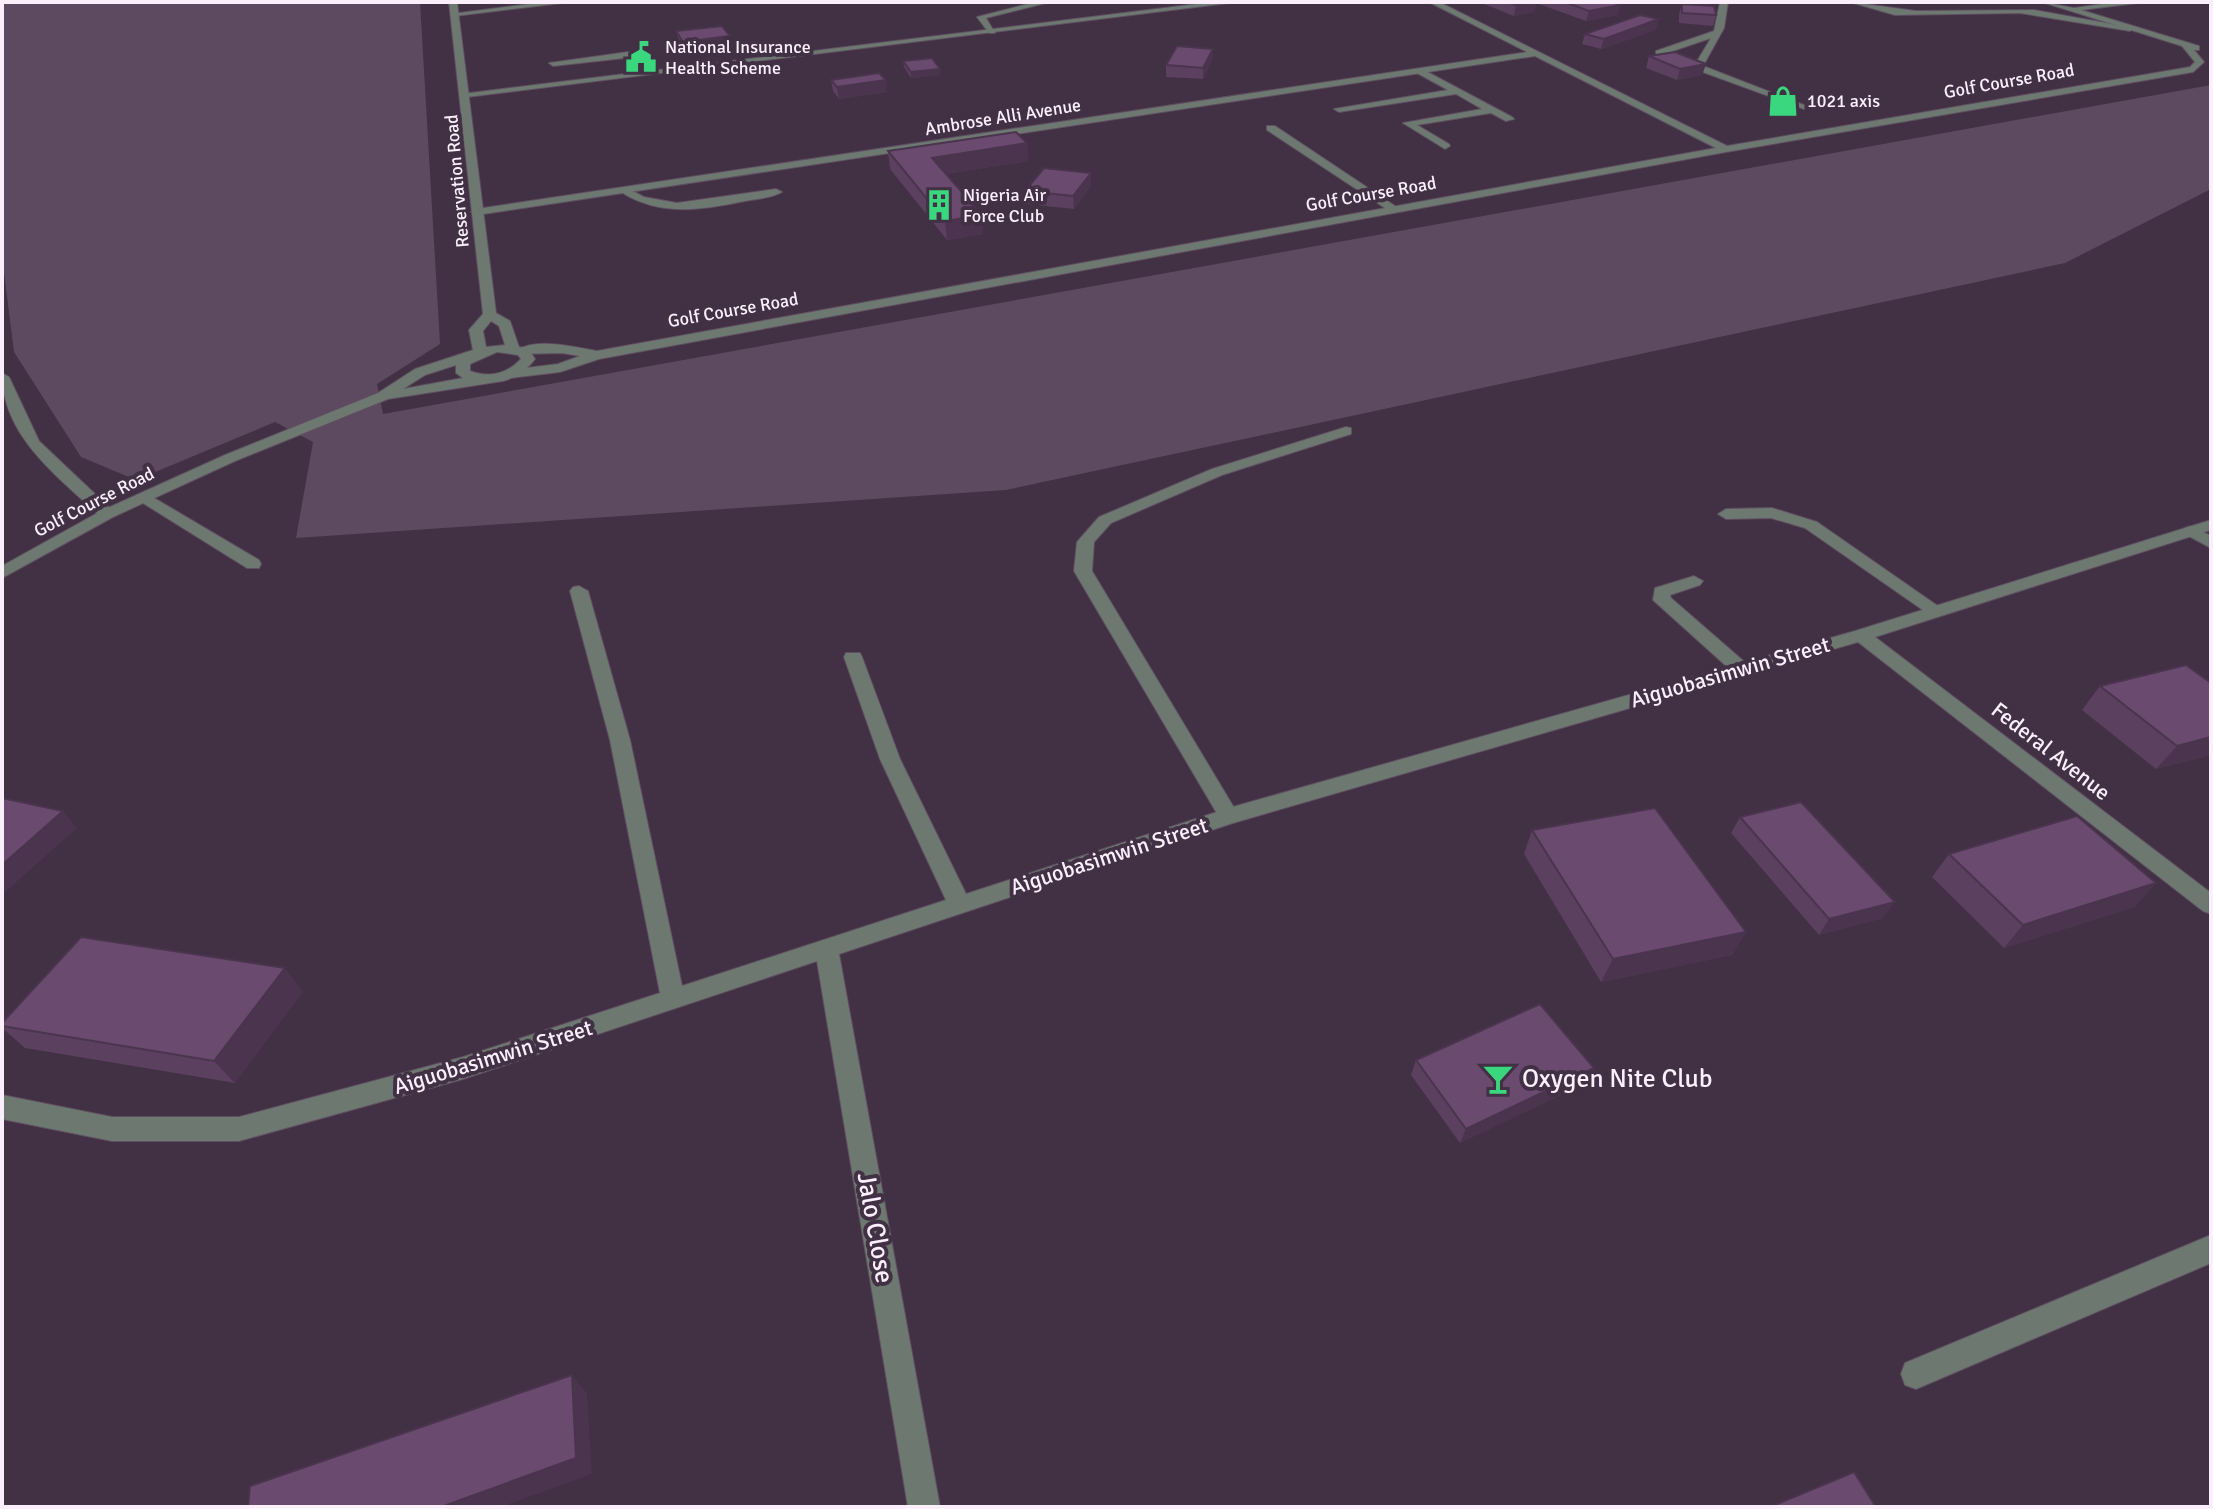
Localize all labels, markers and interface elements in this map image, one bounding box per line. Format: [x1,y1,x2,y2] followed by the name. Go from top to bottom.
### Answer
[665,36,811,79] place label: National Insurance Health Scheme
[624,40,658,74] public building icon: National Insurance Health Scheme
[1942,59,2076,103] street label: Golf Course Road
[1766,84,1800,118] shop icon: 1021 axis
[1807,90,1880,112] place label: 1021 axis
[923,94,1083,140] street label: Ambrose Alli Avenue
[440,113,474,249] street label: Reservation Road
[1304,172,1438,216] street label: Golf Course Road
[963,184,1046,227] place label: Nigeria Air Force Club
[922,188,956,222] building icon: Nigeria Air Force Club
[666,288,800,332] street label: Golf Course Road
[30,462,158,542] street label: Golf Course Road
[1627,631,1833,713] street label: Aiguobasimwin Street
[1986,696,2116,806] street label: Federal Avenue
[1007,811,1212,901] street label: Aiguobasimwin Street
[390,1014,596,1100] street label: Aiguobasimwin Street
[1481,1062,1515,1096] bar icon: Oxygen Nite Club
[1522,1063,1713,1095] place label: Oxygen Nite Club
[850,1170,900,1286] street label: Jalo Close

